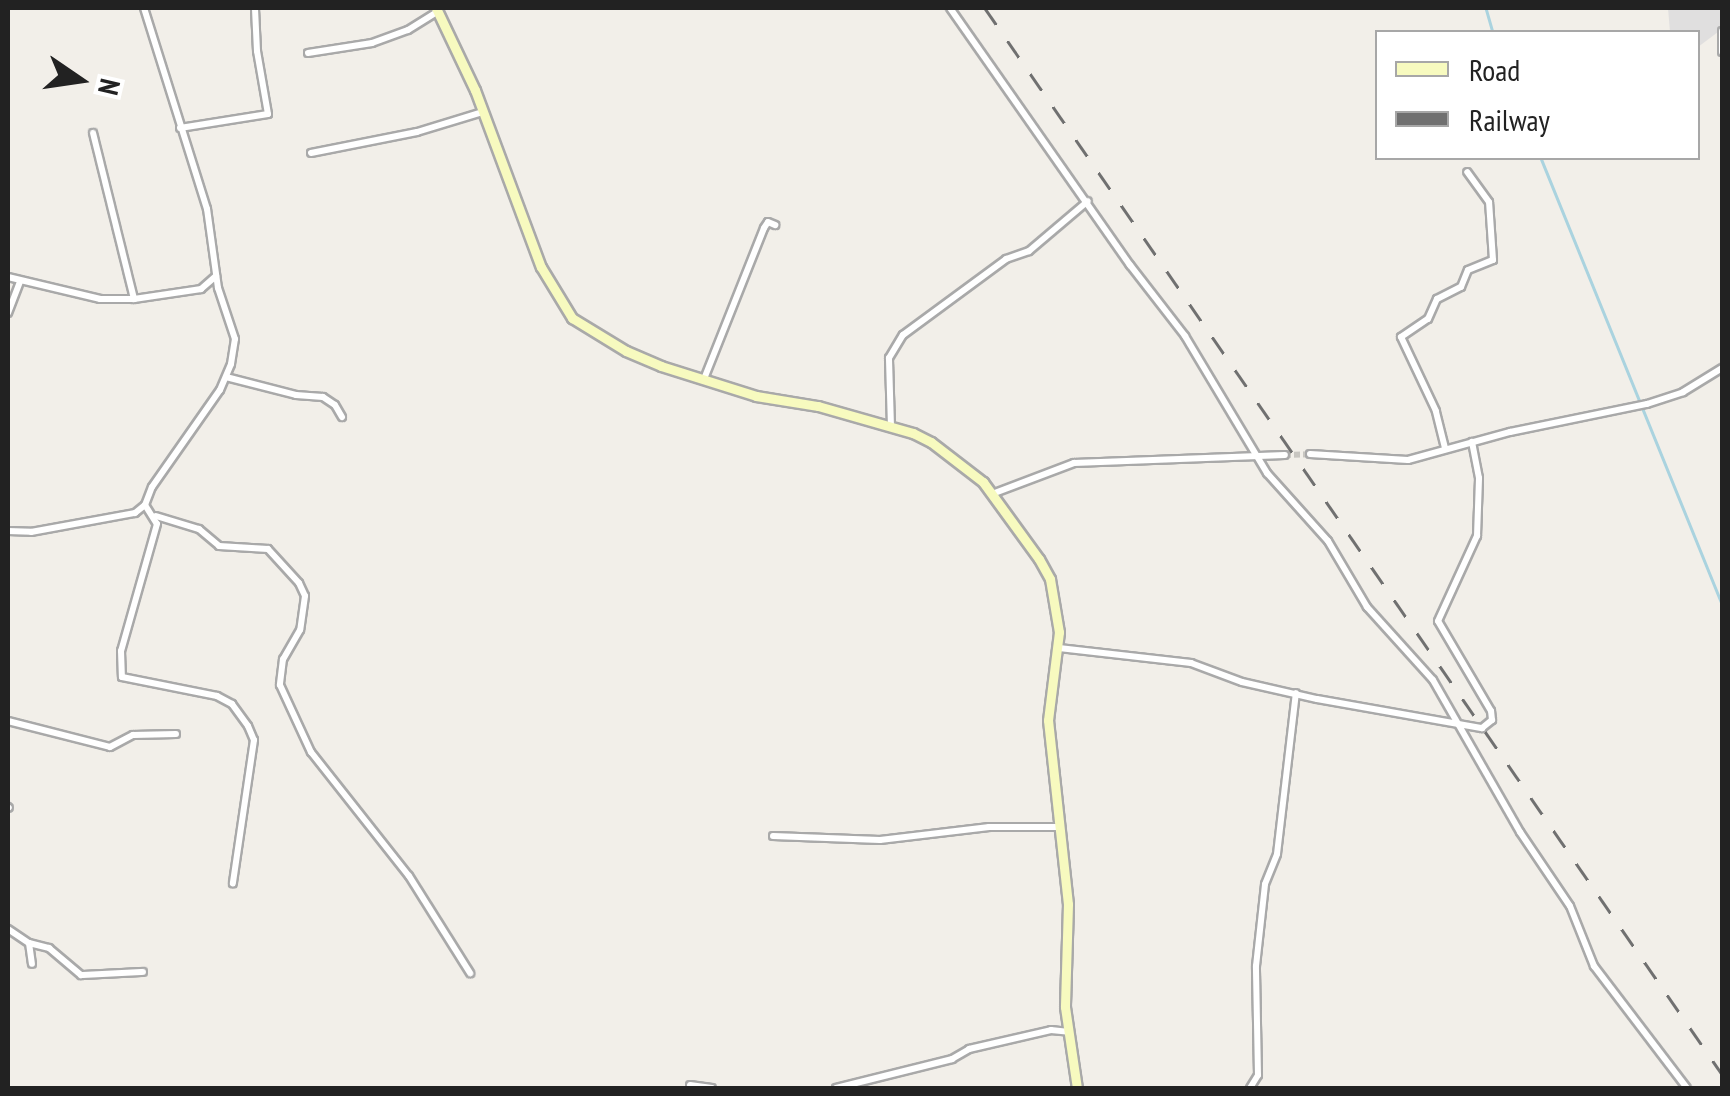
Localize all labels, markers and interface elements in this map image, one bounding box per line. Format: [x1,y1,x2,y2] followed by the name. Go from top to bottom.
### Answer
[30,30,130,130] north arrow
[1375,30,1700,160] legend
[1469,50,1520,89] text: Road
[90,75,129,98] text: N
[1469,100,1550,139] text: Railway

